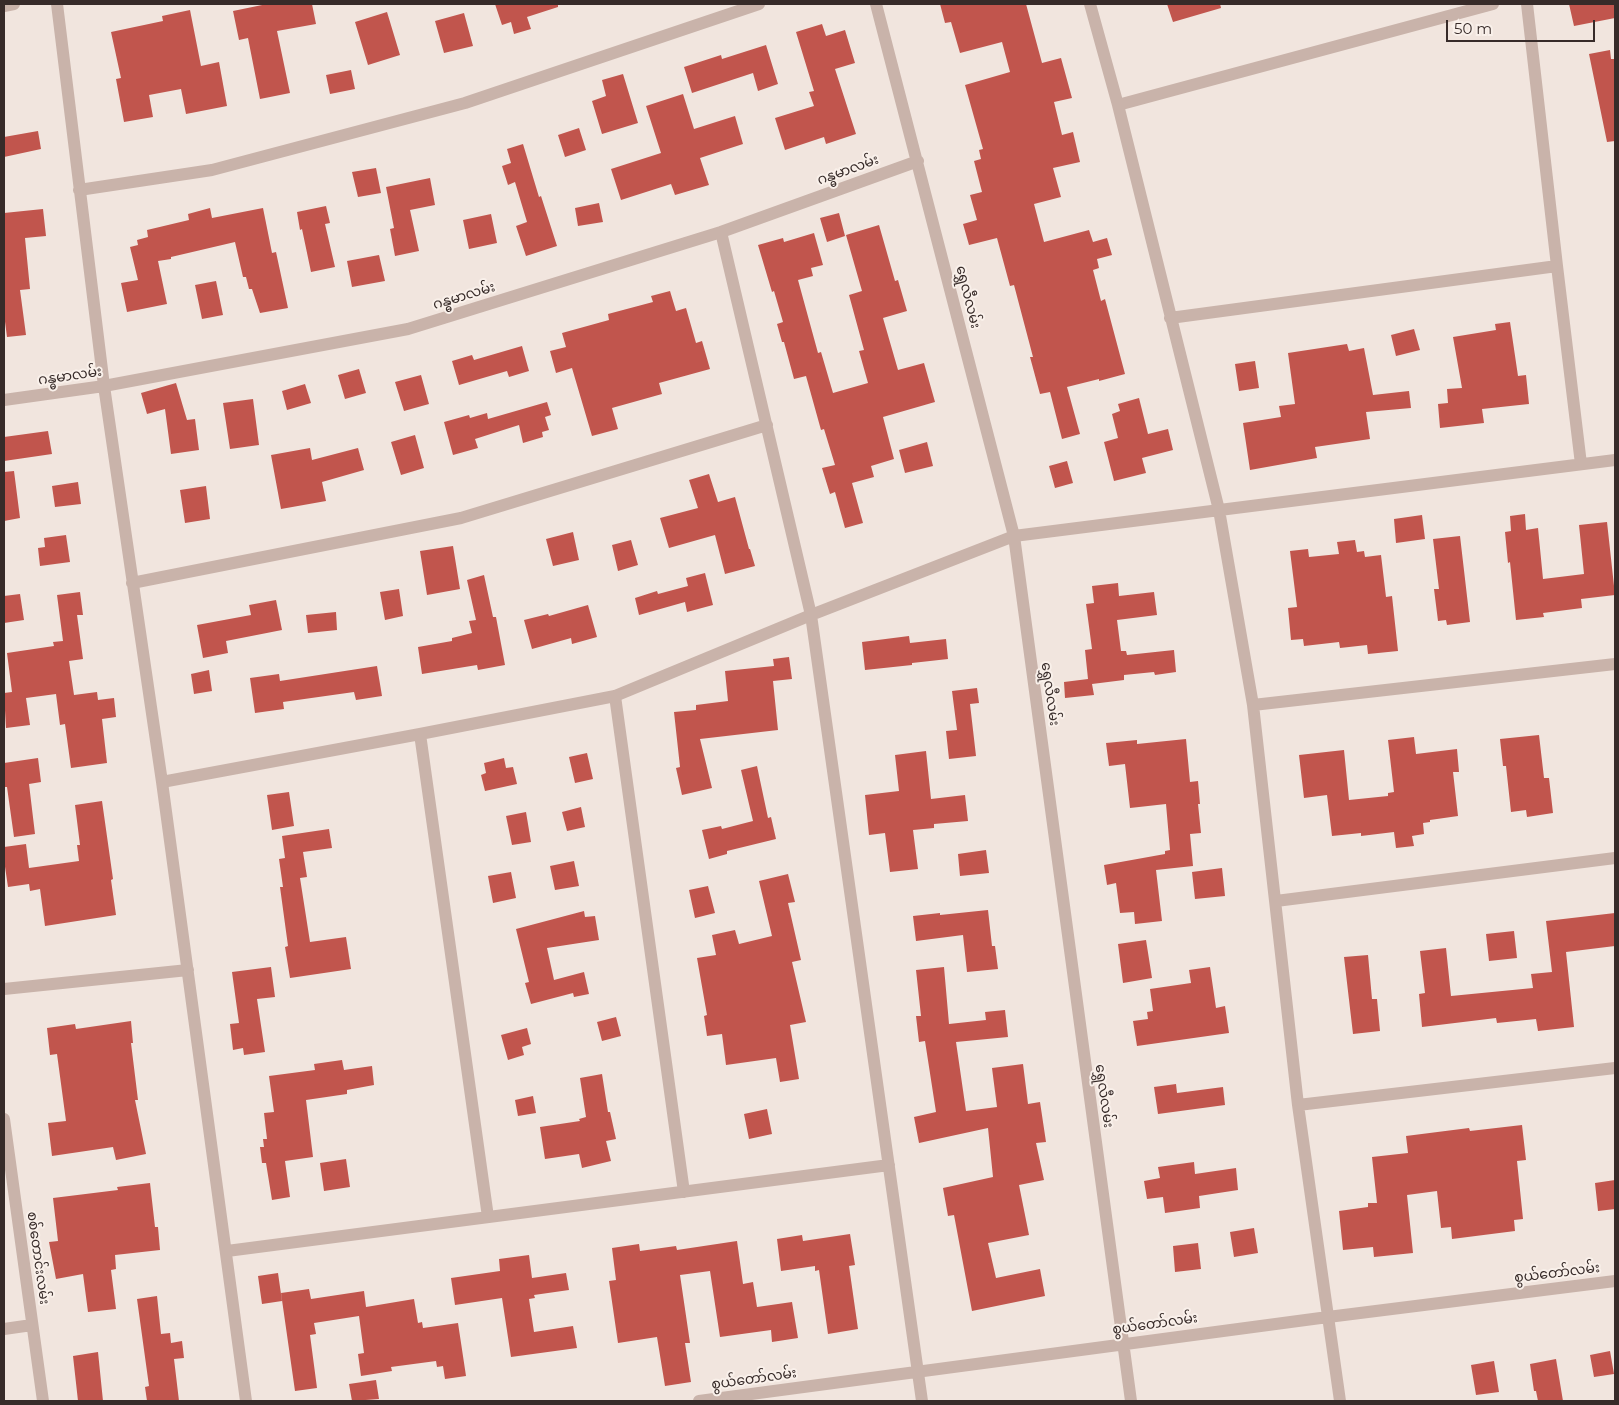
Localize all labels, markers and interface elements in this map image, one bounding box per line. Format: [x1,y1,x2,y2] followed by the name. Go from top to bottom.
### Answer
[1449,10,1598,42] scale bar
[1454,19,1492,38] text: 50 m
[815,151,881,189] street label: ဂန္ဓမာလမ်း
[952,264,984,330] street label: ရွှေလီလမ်း
[431,279,497,313] street label: ဂန္ဓမာလမ်း
[37,363,103,389] street label: ဂန္ဓမာလမ်း
[1037,661,1063,727] street label: ရွှေလီလမ်း
[1091,1063,1117,1129] street label: ရွှေလီလမ်း
[23,1210,53,1306] street label: စစ်တောင်းလမ်း
[1513,1259,1601,1287] street label: စွယ်တော်လမ်း
[1111,1310,1199,1338] street label: စွယ်တော်လမ်း
[710,1365,798,1393] street label: စွယ်တော်လမ်း

